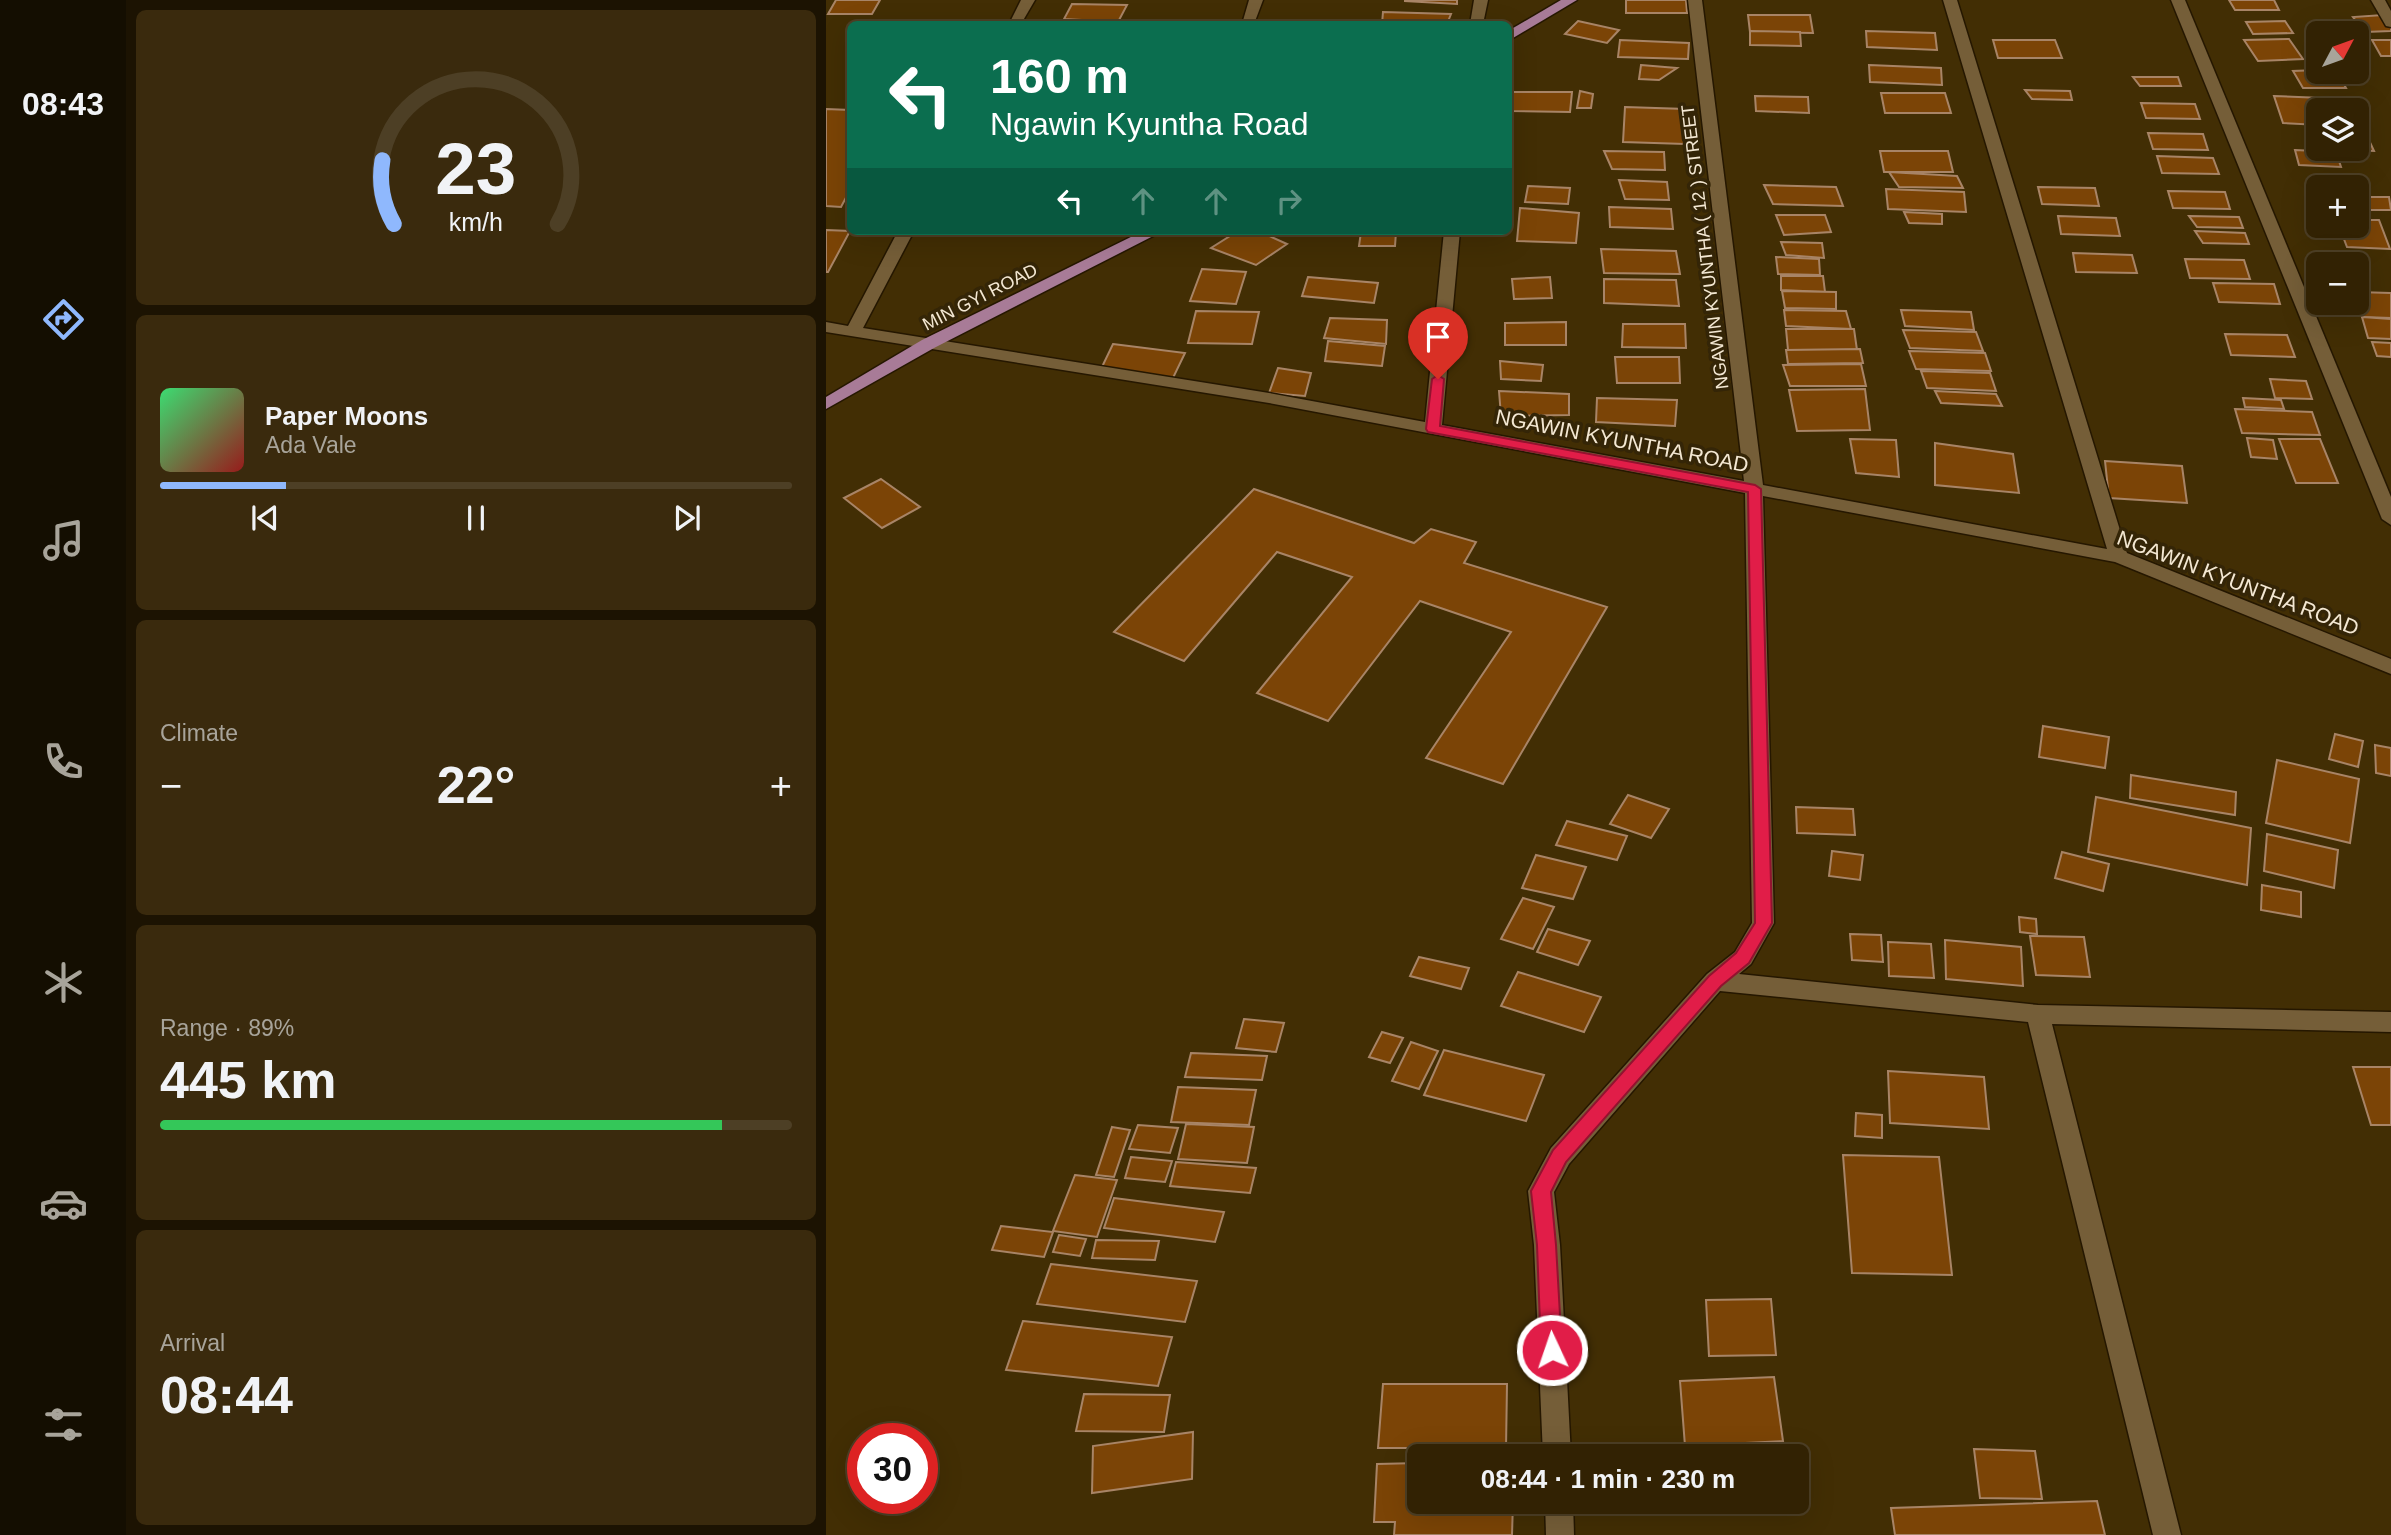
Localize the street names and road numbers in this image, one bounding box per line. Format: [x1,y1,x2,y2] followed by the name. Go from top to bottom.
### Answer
[1678,104,1732,390] street label: NGAWIN KYUNTHA ( 12 ) STREET
[919,259,1041,335] street label: MIN GYI ROAD
[1494,405,1750,476] street label: NGAWIN KYUNTHA ROAD
[2114,526,2362,639] street label: NGAWIN KYUNTHA ROAD

